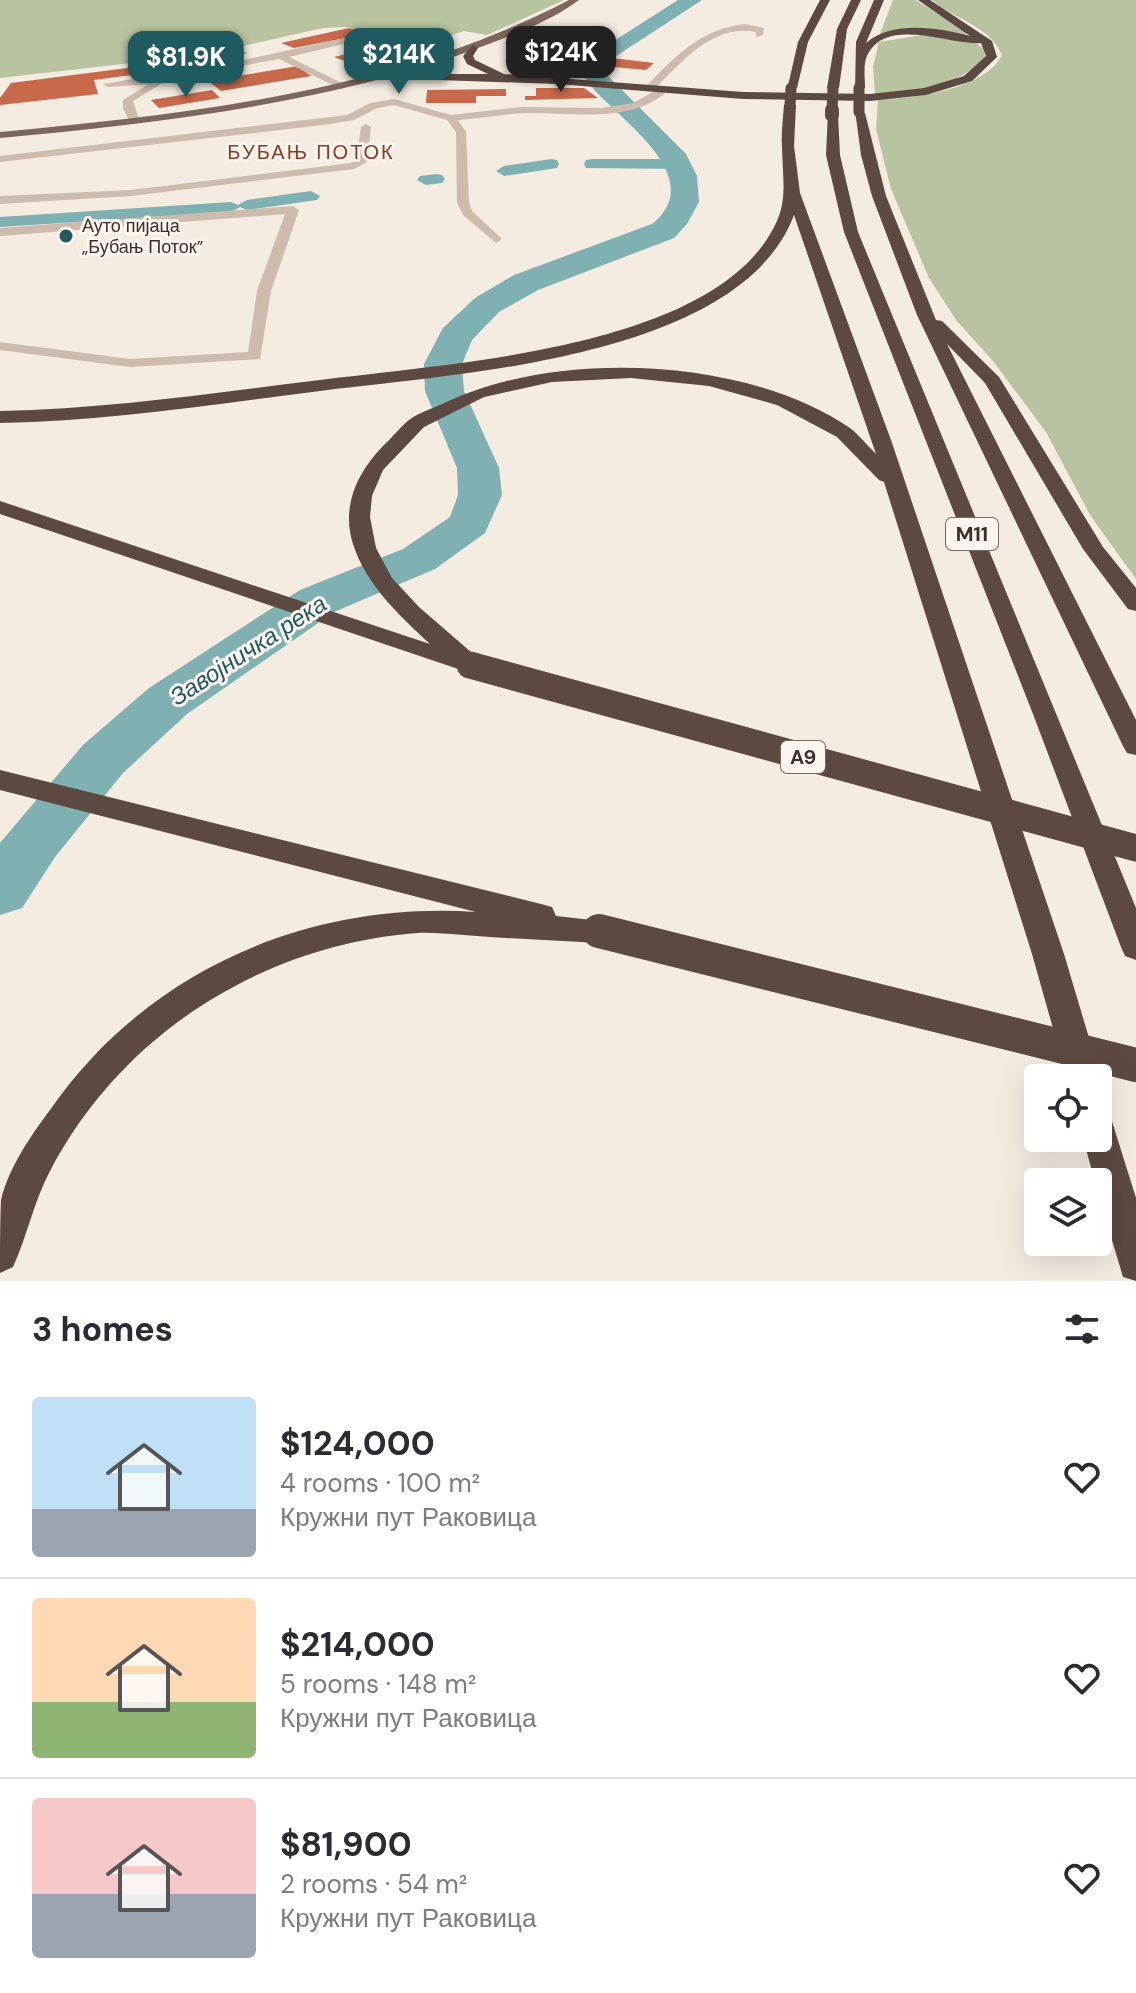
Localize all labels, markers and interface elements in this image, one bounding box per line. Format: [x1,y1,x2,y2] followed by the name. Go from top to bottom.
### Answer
[505,26,617,94] pin: $124K
[343,28,455,96] pin: $214K
[121,31,251,99] pin: $81.9K
[524,35,598,69] text: $124K
[362,37,436,71] text: $214K
[146,40,226,74] text: $81.9K
[227,139,395,165] district label: БУБАЊ ПОТОК
[82,214,204,259] place label: Ауто пијаца „Бубањ Поток”
[57,227,75,245] marker: Ауто пијаца „Бубањ Поток”
[946,518,998,550] road number: M11
[164,588,332,712] water label: Завојничка река
[781,741,825,773] road number: A9
[1024,1064,1112,1256] map controls
[1024,1064,1112,1152] button: locate
[1024,1168,1112,1256] button: layers
[32,1307,173,1352] text: 3 homes
[1060,1307,1104,1351] icon: filters
[280,1421,435,1466] text: $124,000
[96,1429,192,1525] icon: home
[1060,1455,1104,1499] icon: heart
[280,1466,480,1500] text: 4 rooms · 100 m²
[280,1500,536,1534] text: Кружни пут Раковица
[280,1622,435,1667] text: $214,000
[96,1630,192,1726] icon: home
[1060,1656,1104,1700] icon: heart
[280,1667,476,1701] text: 5 rooms · 148 m²
[280,1701,536,1735] text: Кружни пут Раковица
[280,1822,412,1867] text: $81,900
[96,1830,192,1926] icon: home
[1060,1856,1104,1900] icon: heart
[280,1867,467,1901] text: 2 rooms · 54 m²
[280,1901,536,1935] text: Кружни пут Раковица

